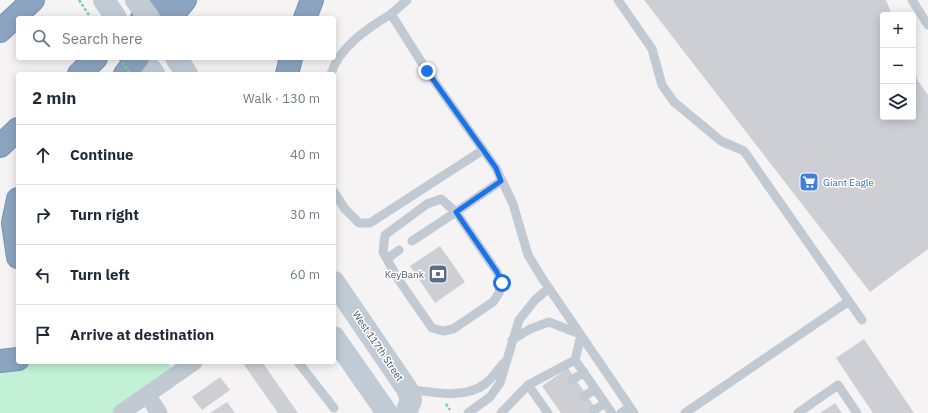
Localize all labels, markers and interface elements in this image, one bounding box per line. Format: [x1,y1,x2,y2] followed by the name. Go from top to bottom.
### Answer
[880,12,916,120] map controls
[880,12,916,48] button: +
[16,16,336,60] search box
[30,27,52,49] icon: search
[62,29,142,48] text: Search here
[880,48,916,84] button: −
[418,62,436,80] route end
[880,84,916,120] button: layers
[32,87,76,109] text: 2 min
[243,90,320,107] text: Walk · 130 m
[32,144,54,166] icon: ahead
[70,145,134,164] text: Continue
[290,146,320,163] text: 40 m
[798,171,820,193] supermarket icon: Giant Eagle
[823,176,875,189] place label: Giant Eagle
[32,204,54,226] icon: right
[70,205,139,224] text: Turn right
[290,206,320,223] text: 30 m
[427,263,449,285] bank icon: KeyBank
[32,264,54,286] icon: left
[70,265,130,284] text: Turn left
[290,266,320,283] text: 60 m
[385,268,425,281] place label: KeyBank
[493,274,511,292] route start
[350,308,407,384] street label: West 117th Street
[32,324,54,346] icon: arrive
[70,325,214,344] text: Arrive at destination

